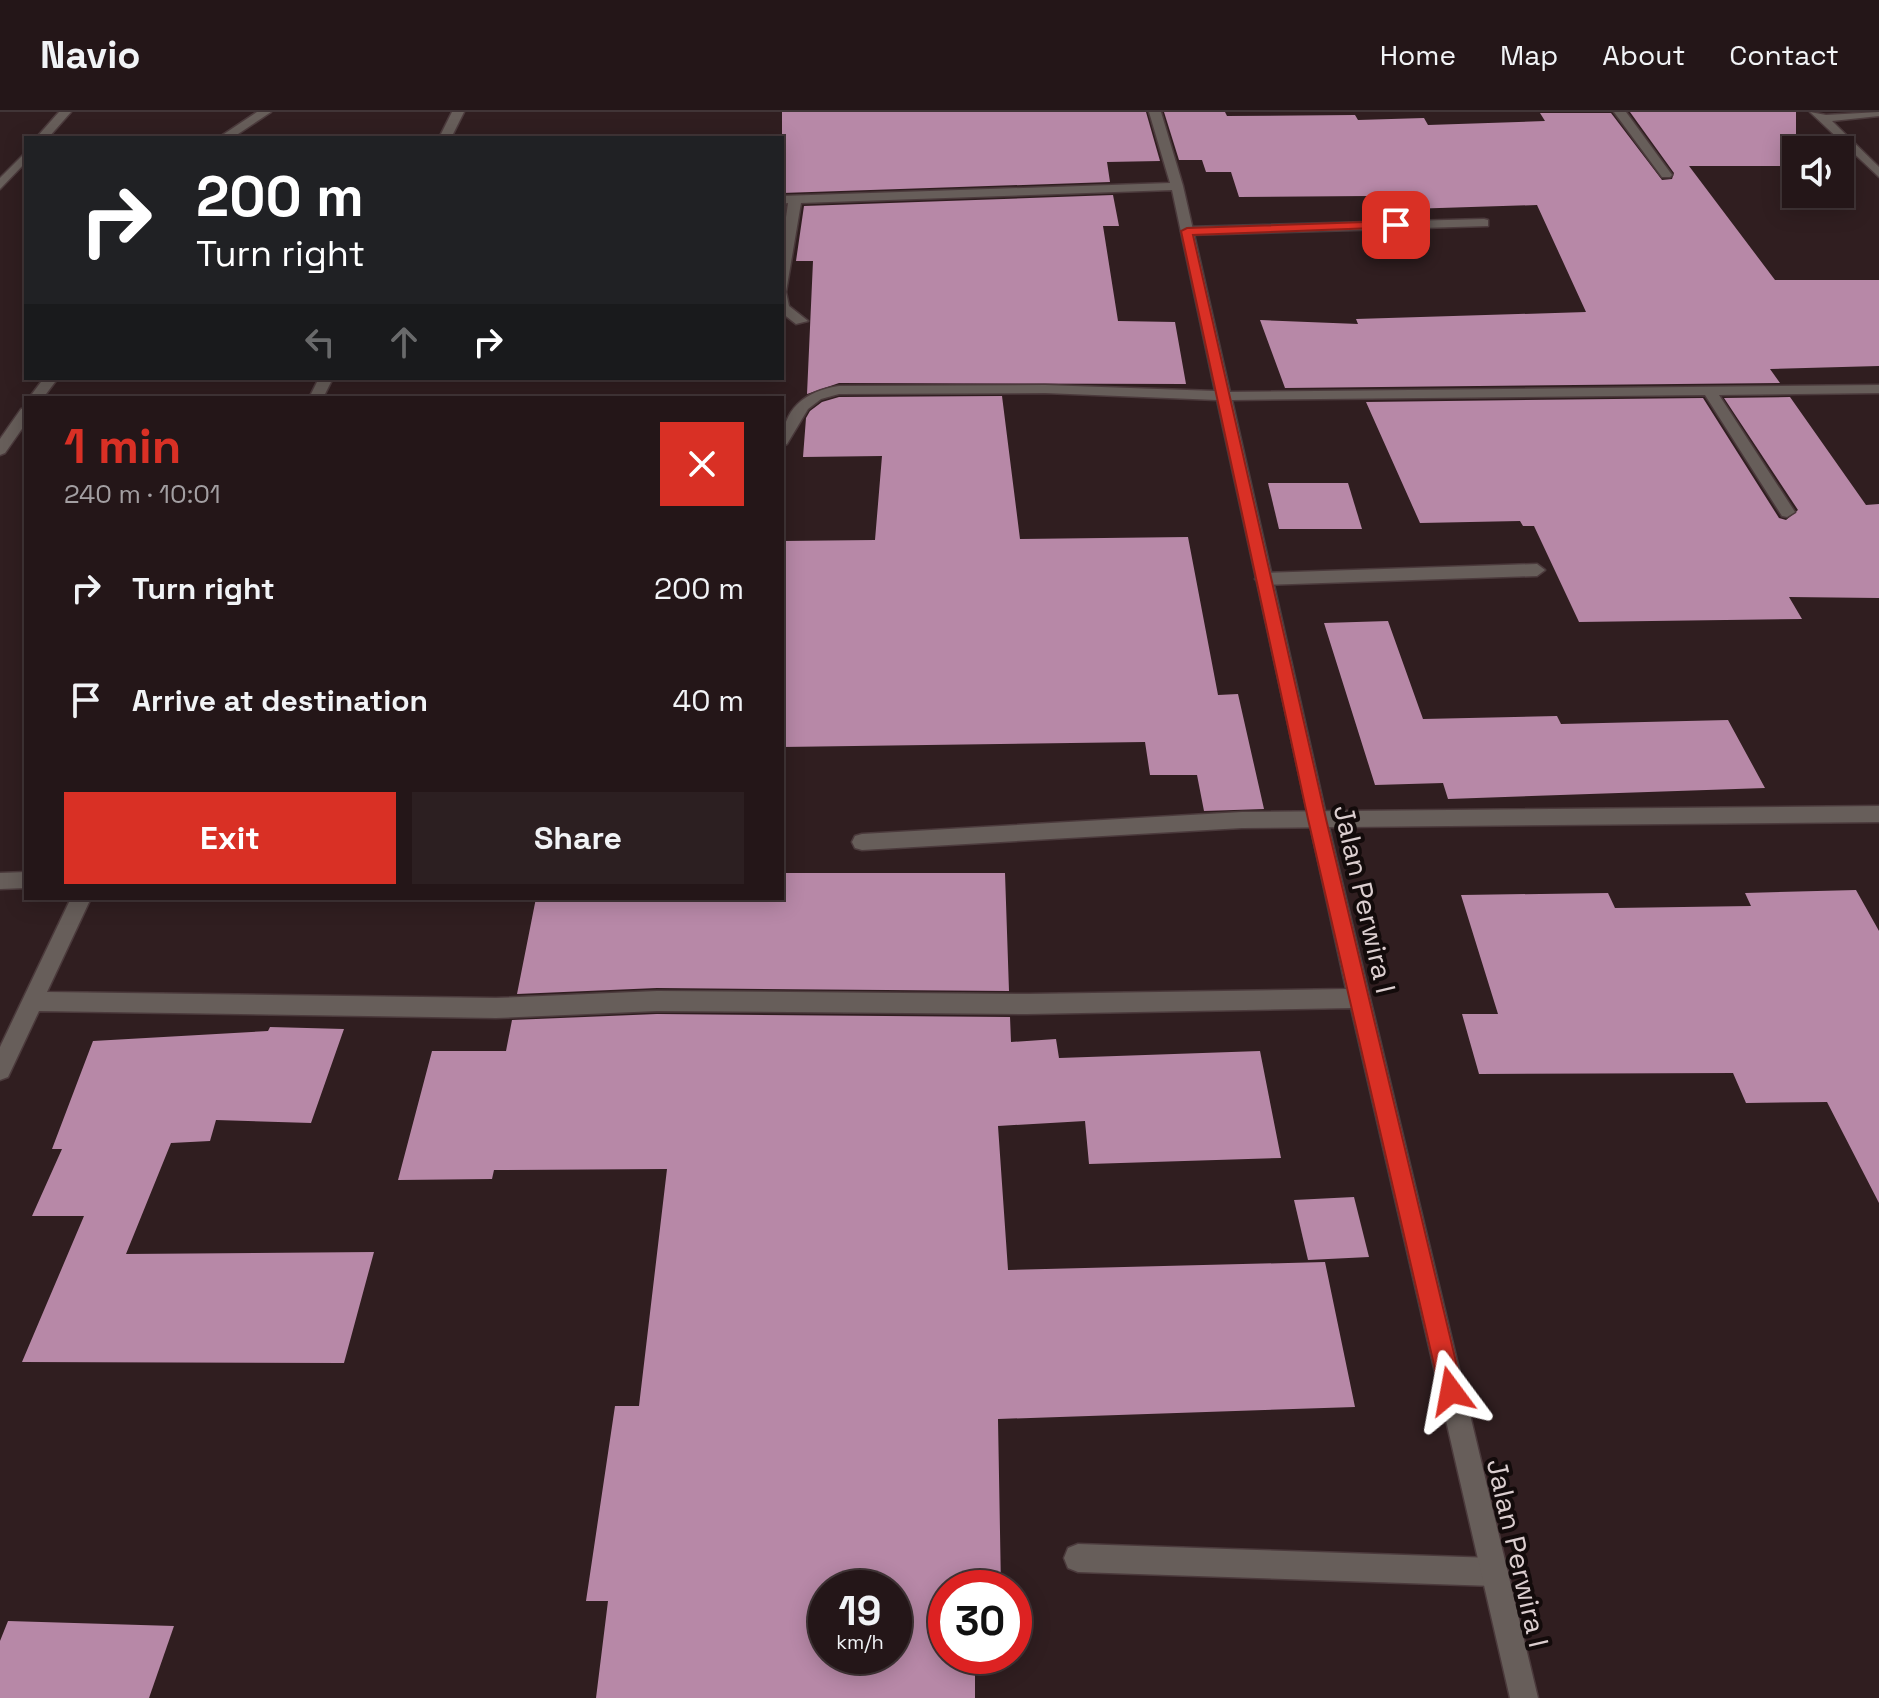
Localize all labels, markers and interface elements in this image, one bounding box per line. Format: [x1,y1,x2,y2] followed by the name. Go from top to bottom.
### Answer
[40,31,141,79] text: Navio
[1380,37,1456,73] text: Home
[1500,37,1558,73] text: Map
[1602,37,1685,73] text: About
[1729,37,1839,73] text: Contact
[1782,136,1854,208] map controls
[1782,136,1854,208] button: sound
[196,161,364,232] text: 200 m
[64,168,168,272] icon: right
[1362,191,1430,259] pin
[1374,203,1418,247] icon: arrive
[196,231,365,277] text: Turn right
[298,320,342,364] icon: left
[382,320,426,364] icon: ahead
[466,320,510,364] icon: right
[64,416,181,477] text: 1 min
[660,422,744,506] button: close
[64,477,221,511] text: 240 m · 10:01
[64,566,108,610] icon: right
[132,569,275,608] text: Turn right
[654,569,744,608] text: 200 m
[64,678,108,722] icon: arrive
[132,681,428,720] text: Arrive at destination
[673,681,744,720] text: 40 m
[64,792,396,884] button: Exit
[412,792,744,884] button: Share
[1326,801,1404,997] street label: Jalan Perwira I
[1409,1349,1493,1433] position arrow
[1479,1455,1557,1651] street label: Jalan Perwira I
[928,1570,1032,1674] speed limit sign: 30
[839,1586,881,1637] text: 19
[836,1629,884,1655] text: km/h

